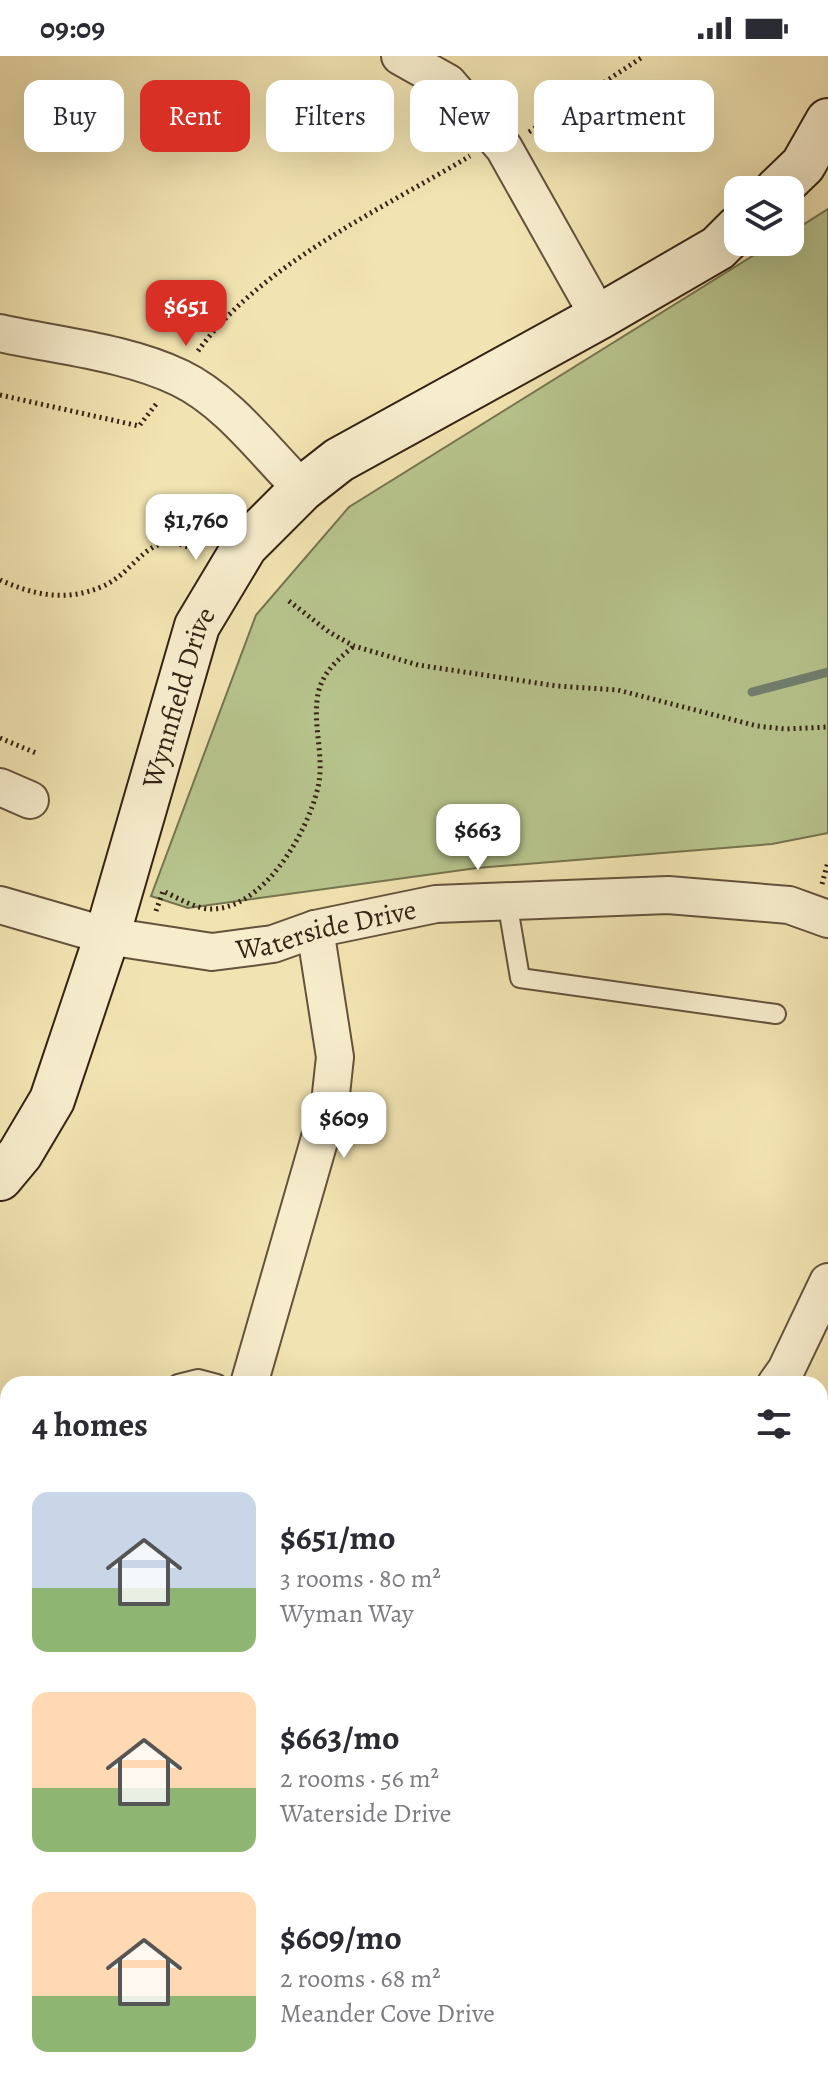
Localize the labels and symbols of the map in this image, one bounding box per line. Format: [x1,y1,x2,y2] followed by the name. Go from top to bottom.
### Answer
[139,280,233,348] pin: $651
[131,494,261,562] pin: $1,760
[133,599,225,794] street label: Wynnfield Drive
[431,804,525,872] pin: $663
[233,891,420,969] street label: Waterside Drive
[297,1092,391,1160] pin: $609

